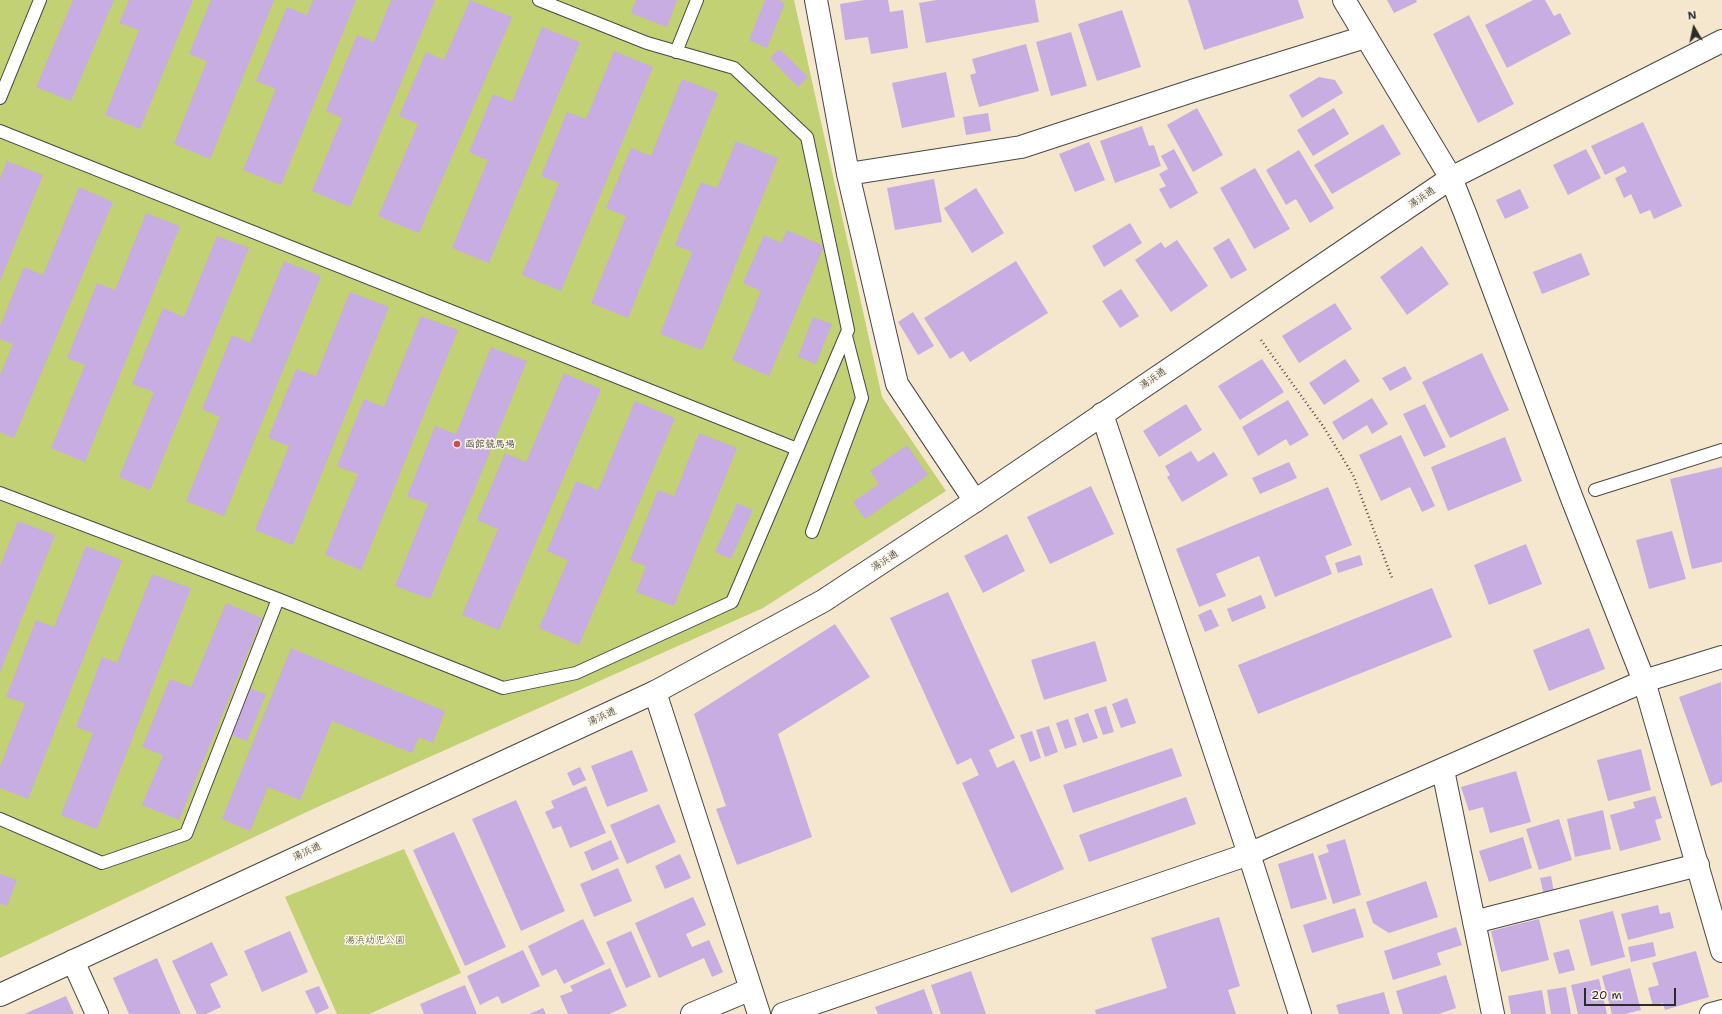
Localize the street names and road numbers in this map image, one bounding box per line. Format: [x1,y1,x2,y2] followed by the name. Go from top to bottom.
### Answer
[1406,185,1438,211] street label: 湯浜通
[1137,366,1169,392] street label: 湯浜通
[869,548,901,574] street label: 湯浜通
[586,705,618,729] street label: 湯浜通
[291,840,323,864] street label: 湯浜通

